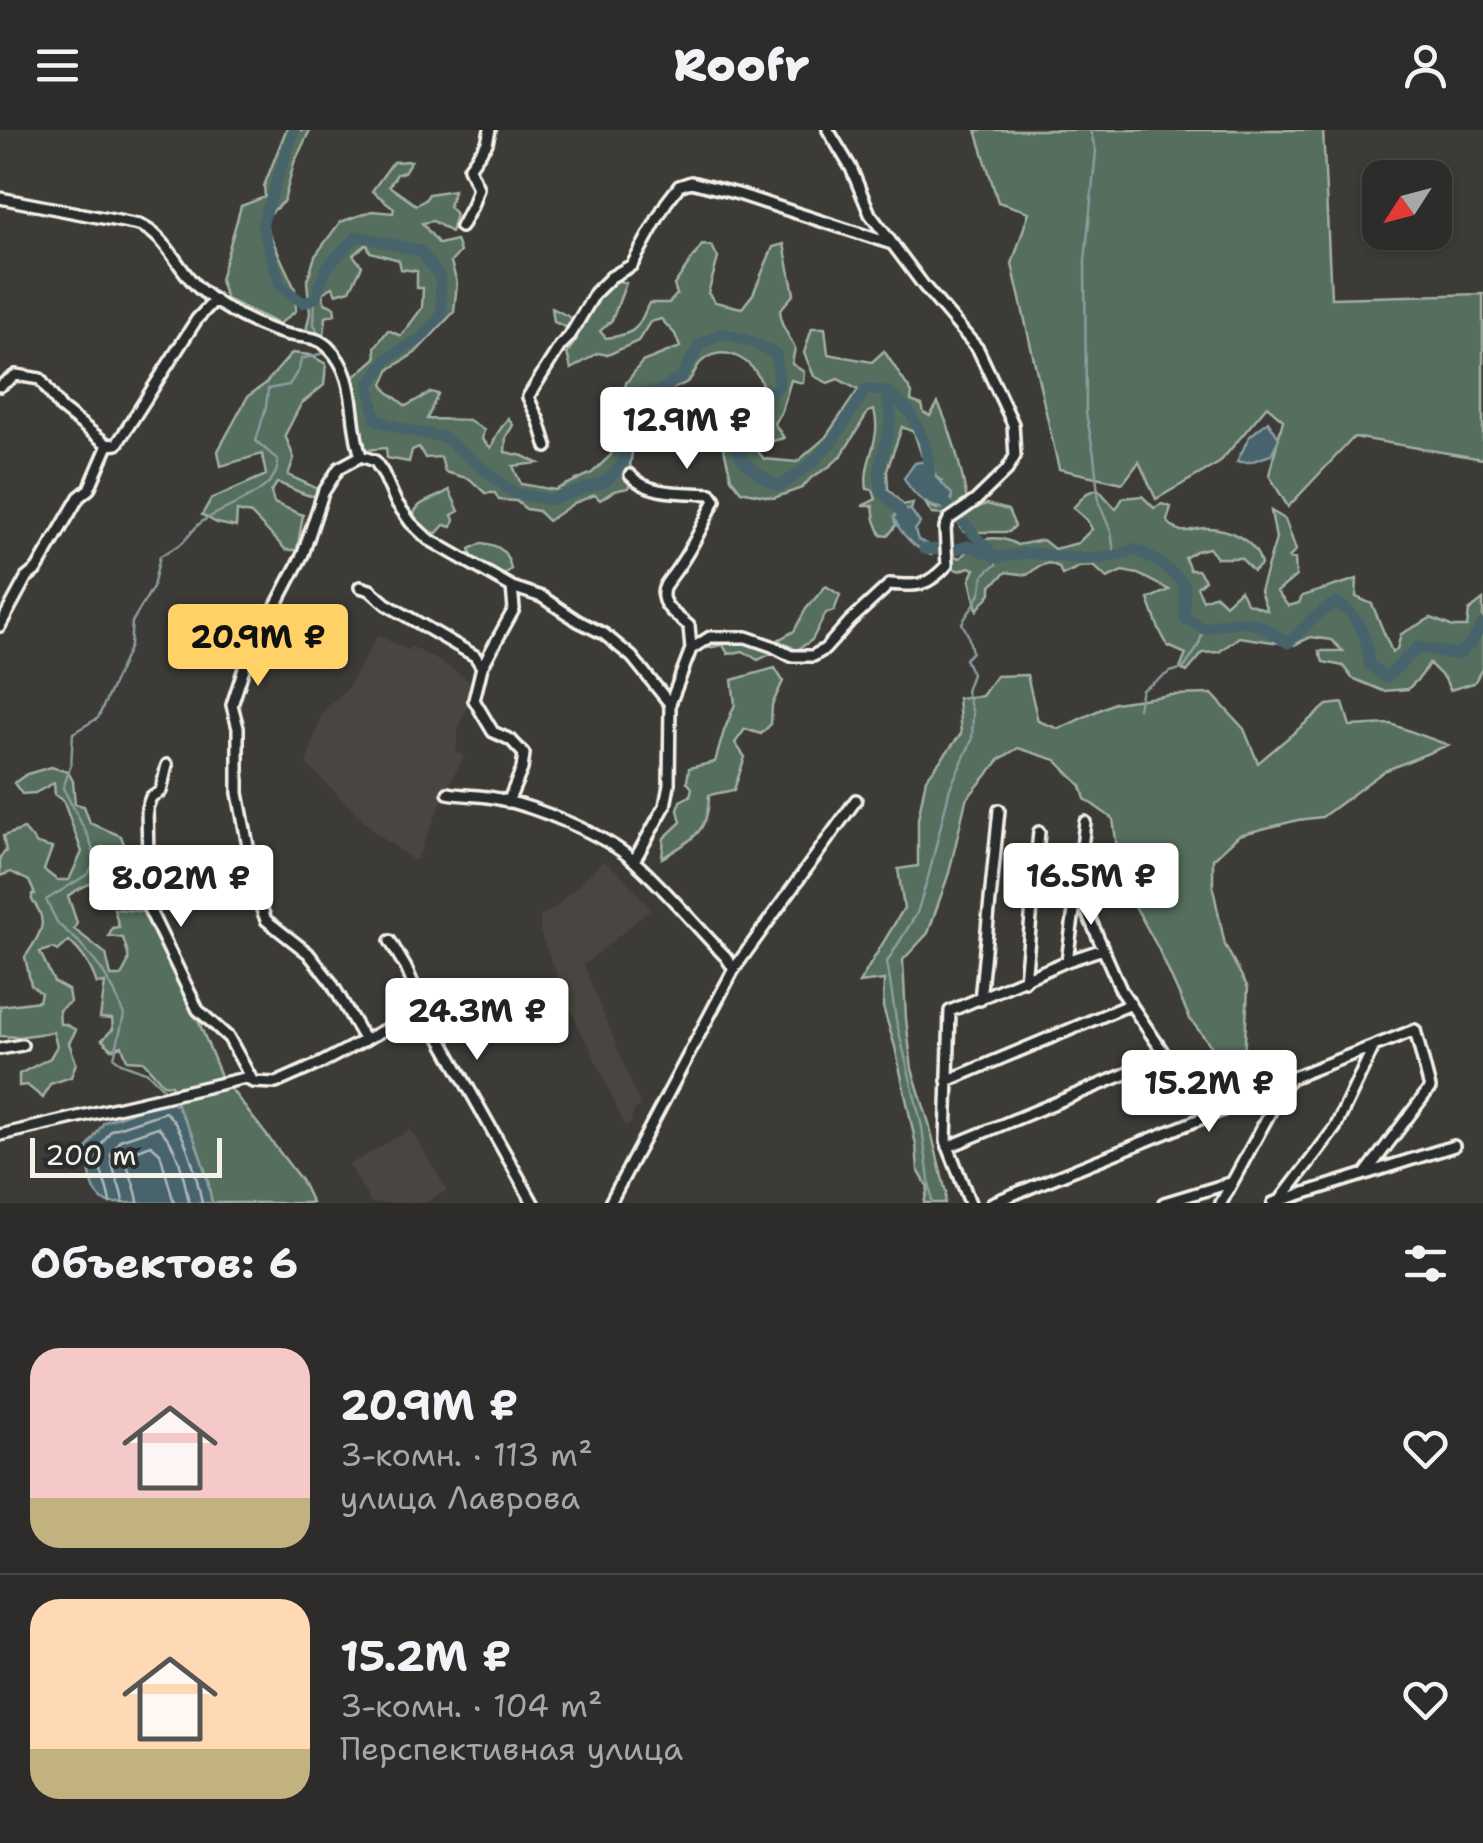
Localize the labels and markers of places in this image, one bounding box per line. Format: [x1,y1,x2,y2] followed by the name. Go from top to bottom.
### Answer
[595,387,779,472] pin: 12.9M ₽
[166,604,350,689] pin: 20.9M ₽
[999,843,1183,928] pin: 16.5M ₽
[89,845,273,930] pin: 8.02M ₽
[385,978,569,1063] pin: 24.3M ₽
[1117,1050,1301,1135] pin: 15.2M ₽

